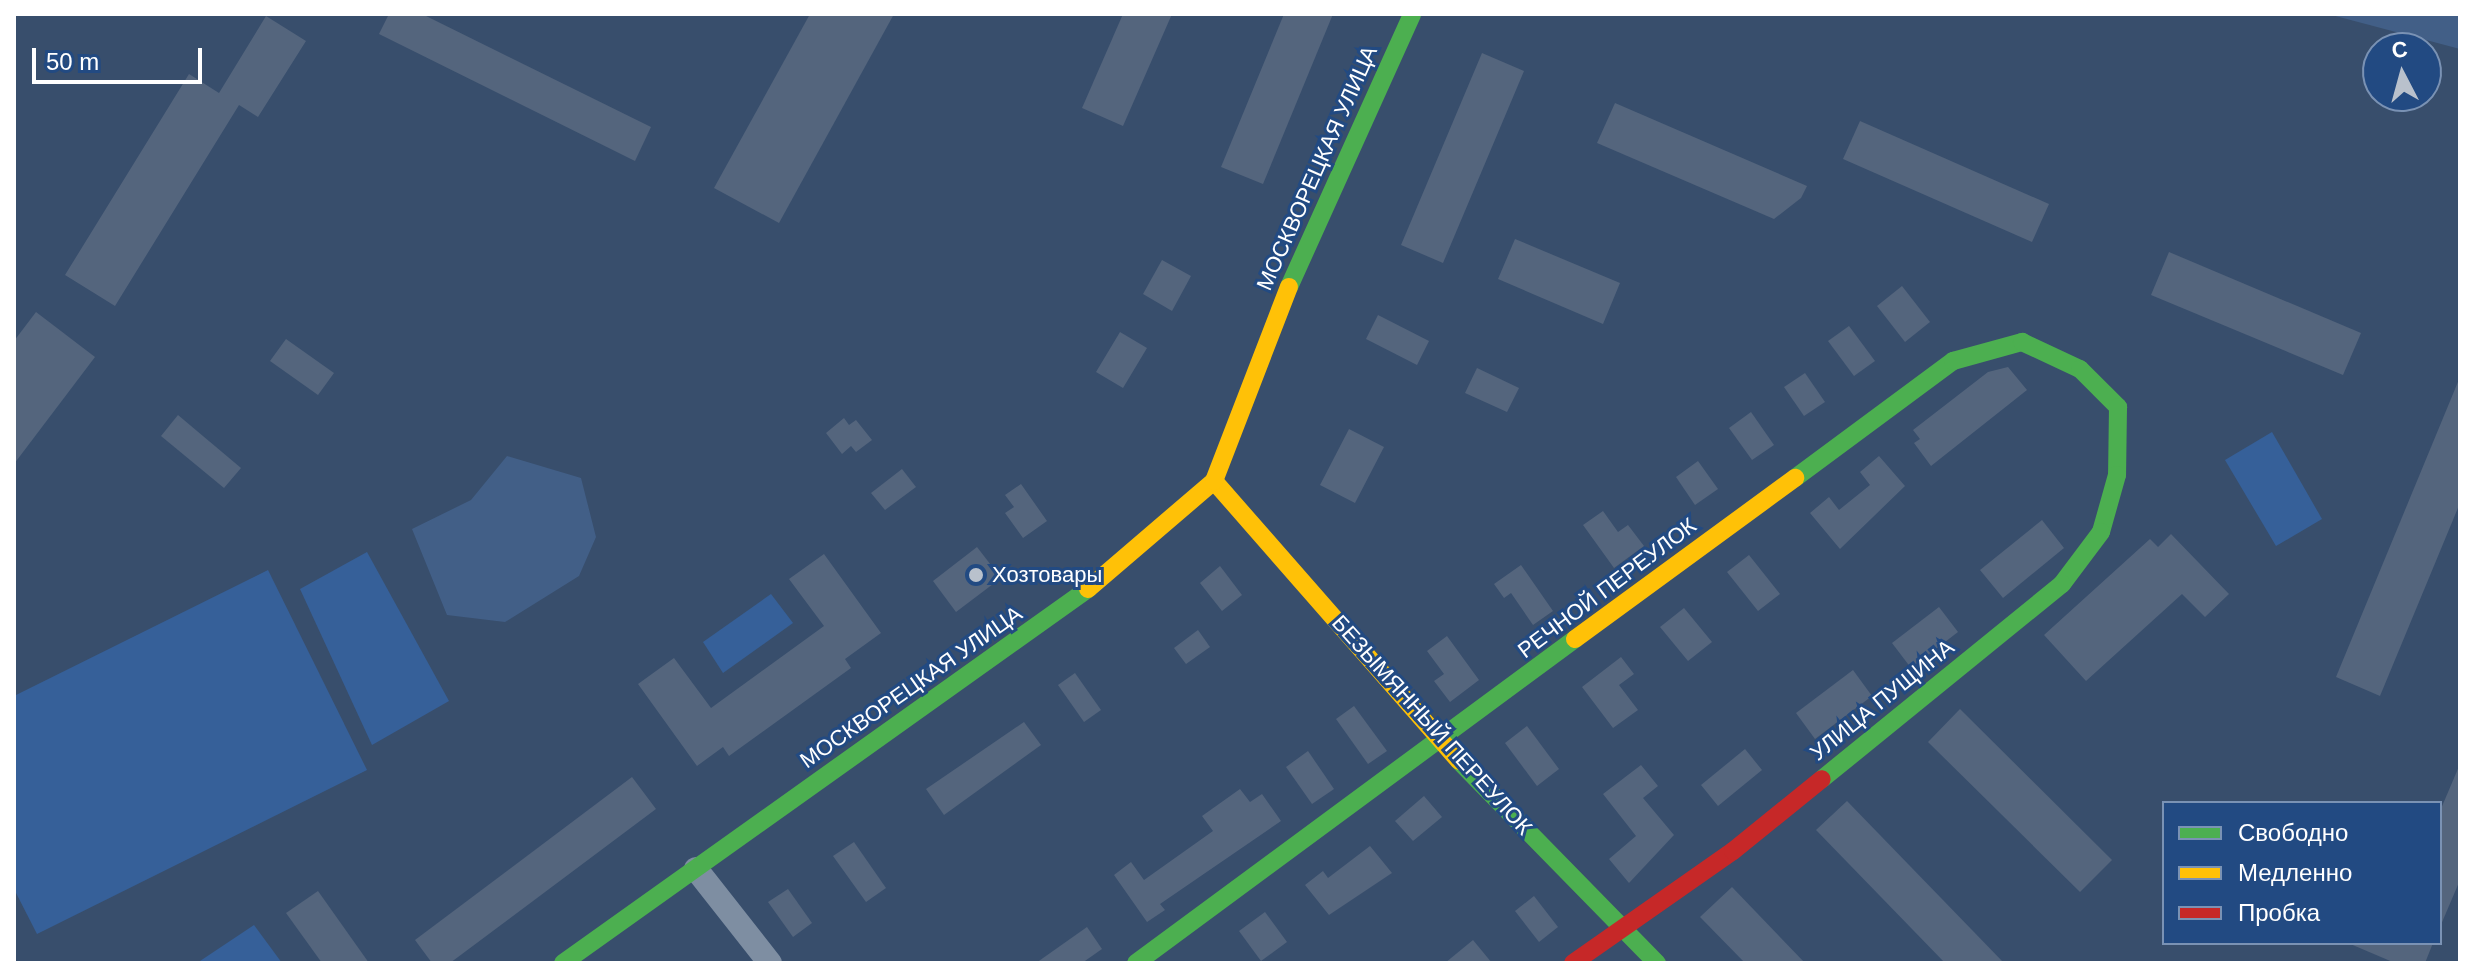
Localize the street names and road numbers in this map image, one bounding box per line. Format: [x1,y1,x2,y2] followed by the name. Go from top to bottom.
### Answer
[1251,42,1383,294] street label: МОСКВОРЕЦКАЯ УЛИЦА
[1513,512,1701,664] street label: РЕЧНОЙ ПЕРЕУЛОК
[795,600,1027,774] street label: МОСКВОРЕЦКАЯ УЛИЦА
[1326,610,1538,840] street label: БЕЗЫМЯННЫЙ ПЕРЕУЛОК
[1805,634,1959,766] street label: УЛИЦА ПУЩИНА

